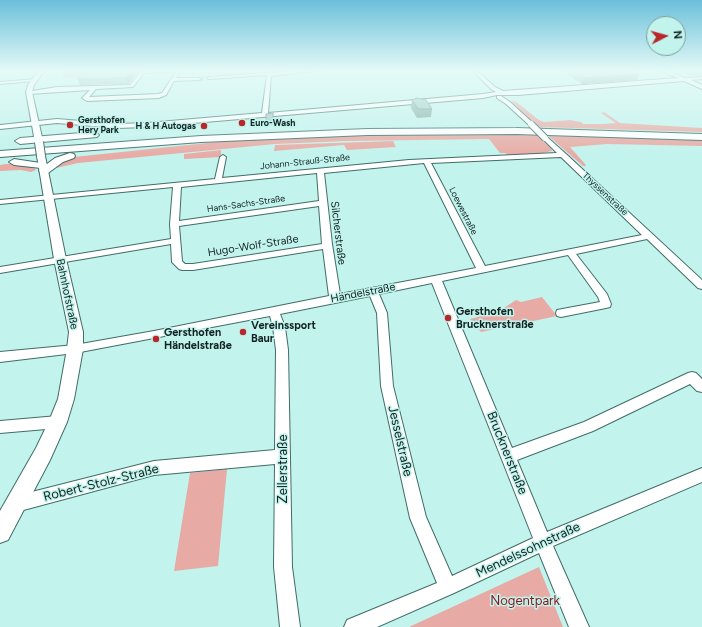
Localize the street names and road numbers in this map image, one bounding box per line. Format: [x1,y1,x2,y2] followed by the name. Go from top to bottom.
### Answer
[260,152,350,172] street label: Johann-Strauß-Straße
[580,170,630,218] street label: Thyssenstraße
[446,185,480,237] street label: Loewestraße
[206,193,286,215] street label: Hans-Sachs-Straße
[328,200,348,266] street label: Silcherstraße
[207,232,299,260] street label: Hugo-Wolf-Straße
[53,257,81,331] street label: Bahnhofstraße
[329,280,397,306] street label: Händelstraße
[384,404,416,478] street label: Jesselstraße
[483,409,531,497] street label: Brucknerstraße
[275,434,291,504] street label: Zellerstraße
[42,461,160,505] street label: Robert-Stolz-Straße
[473,519,583,581] street label: Mendelssohnstraße

